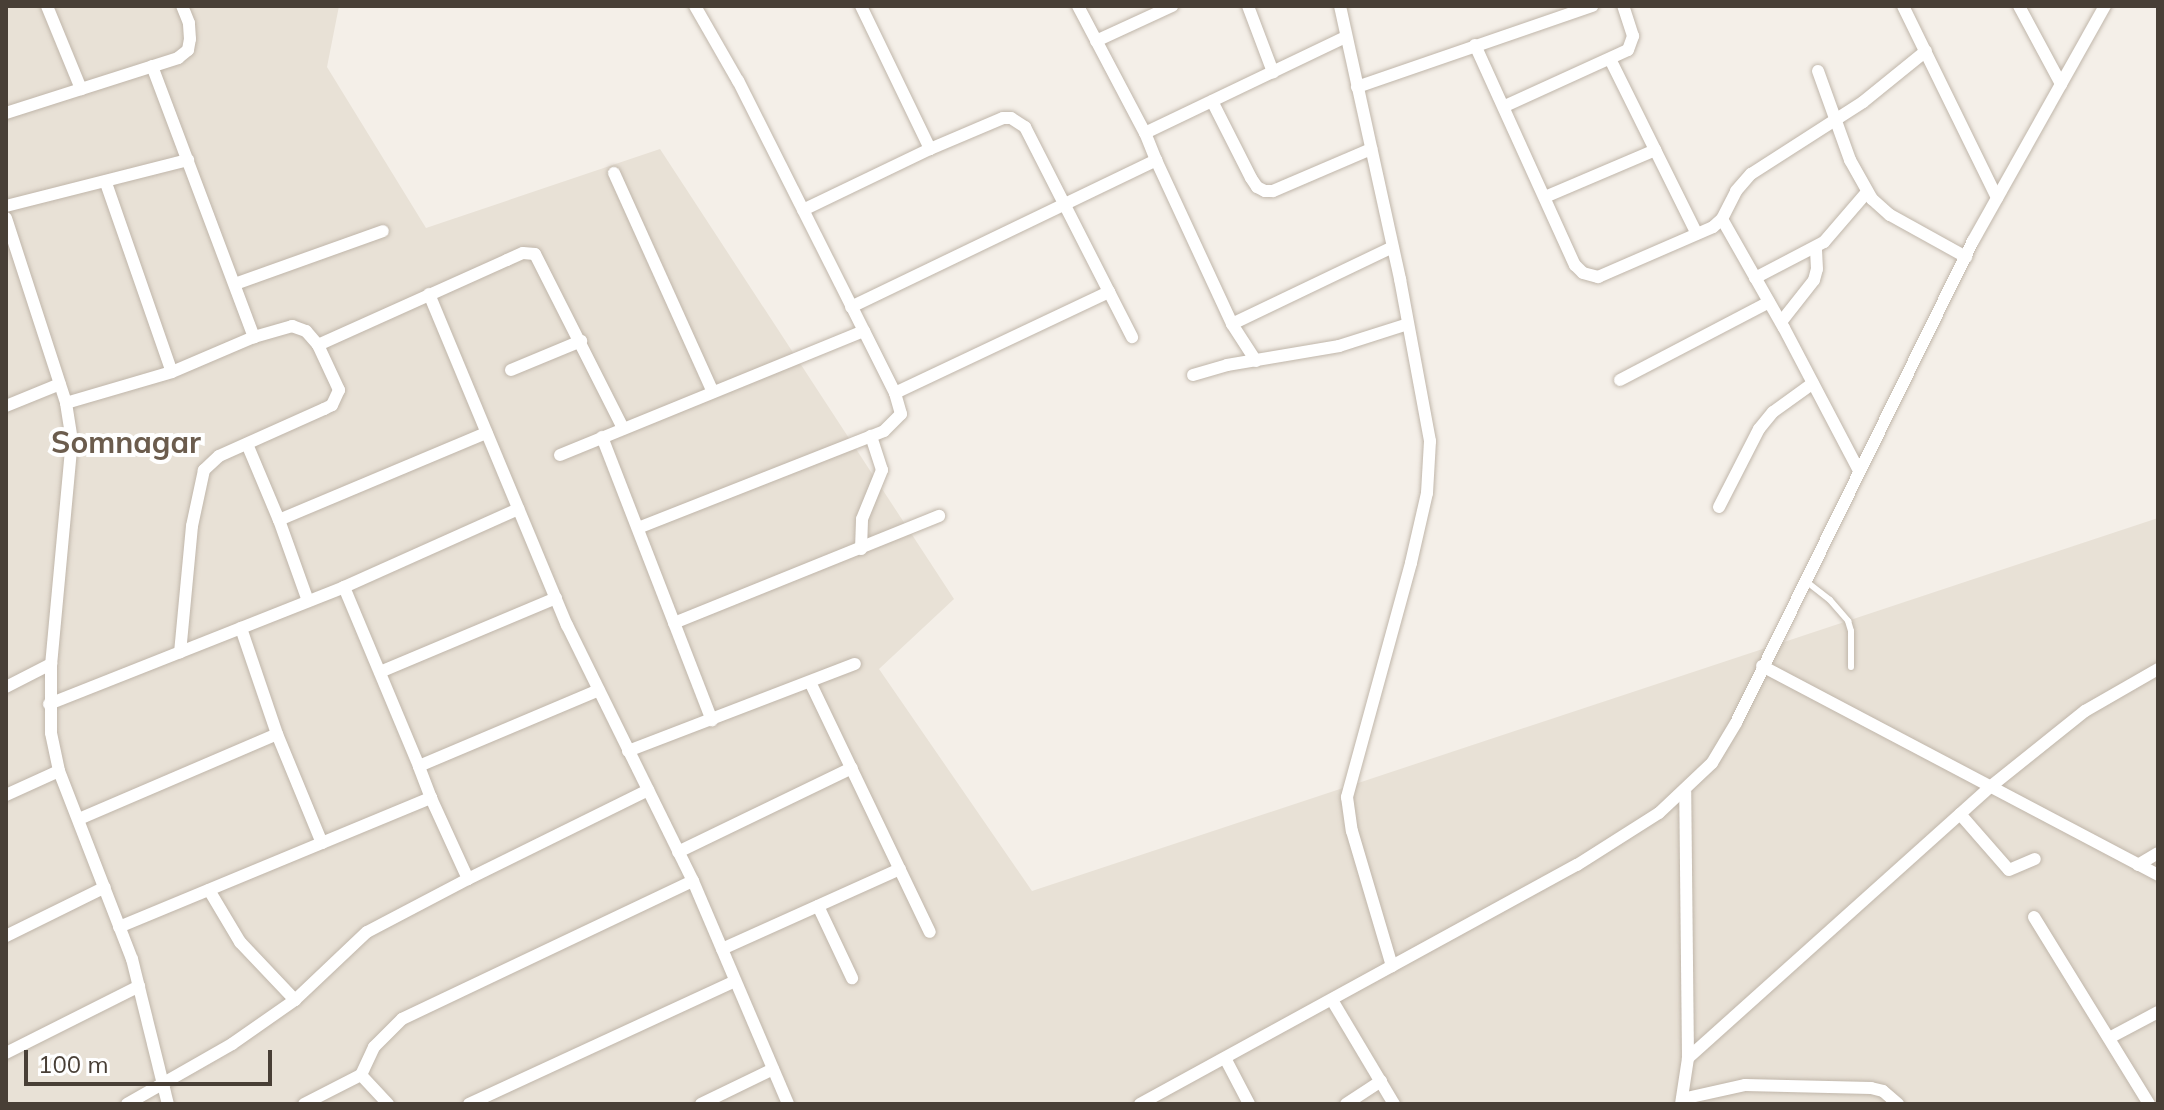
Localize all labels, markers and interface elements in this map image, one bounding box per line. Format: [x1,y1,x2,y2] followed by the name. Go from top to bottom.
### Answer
[51,424,201,460] district label: Somnagar
[28,1034,276,1084] scale bar
[38,1049,109,1079] text: 100 m

